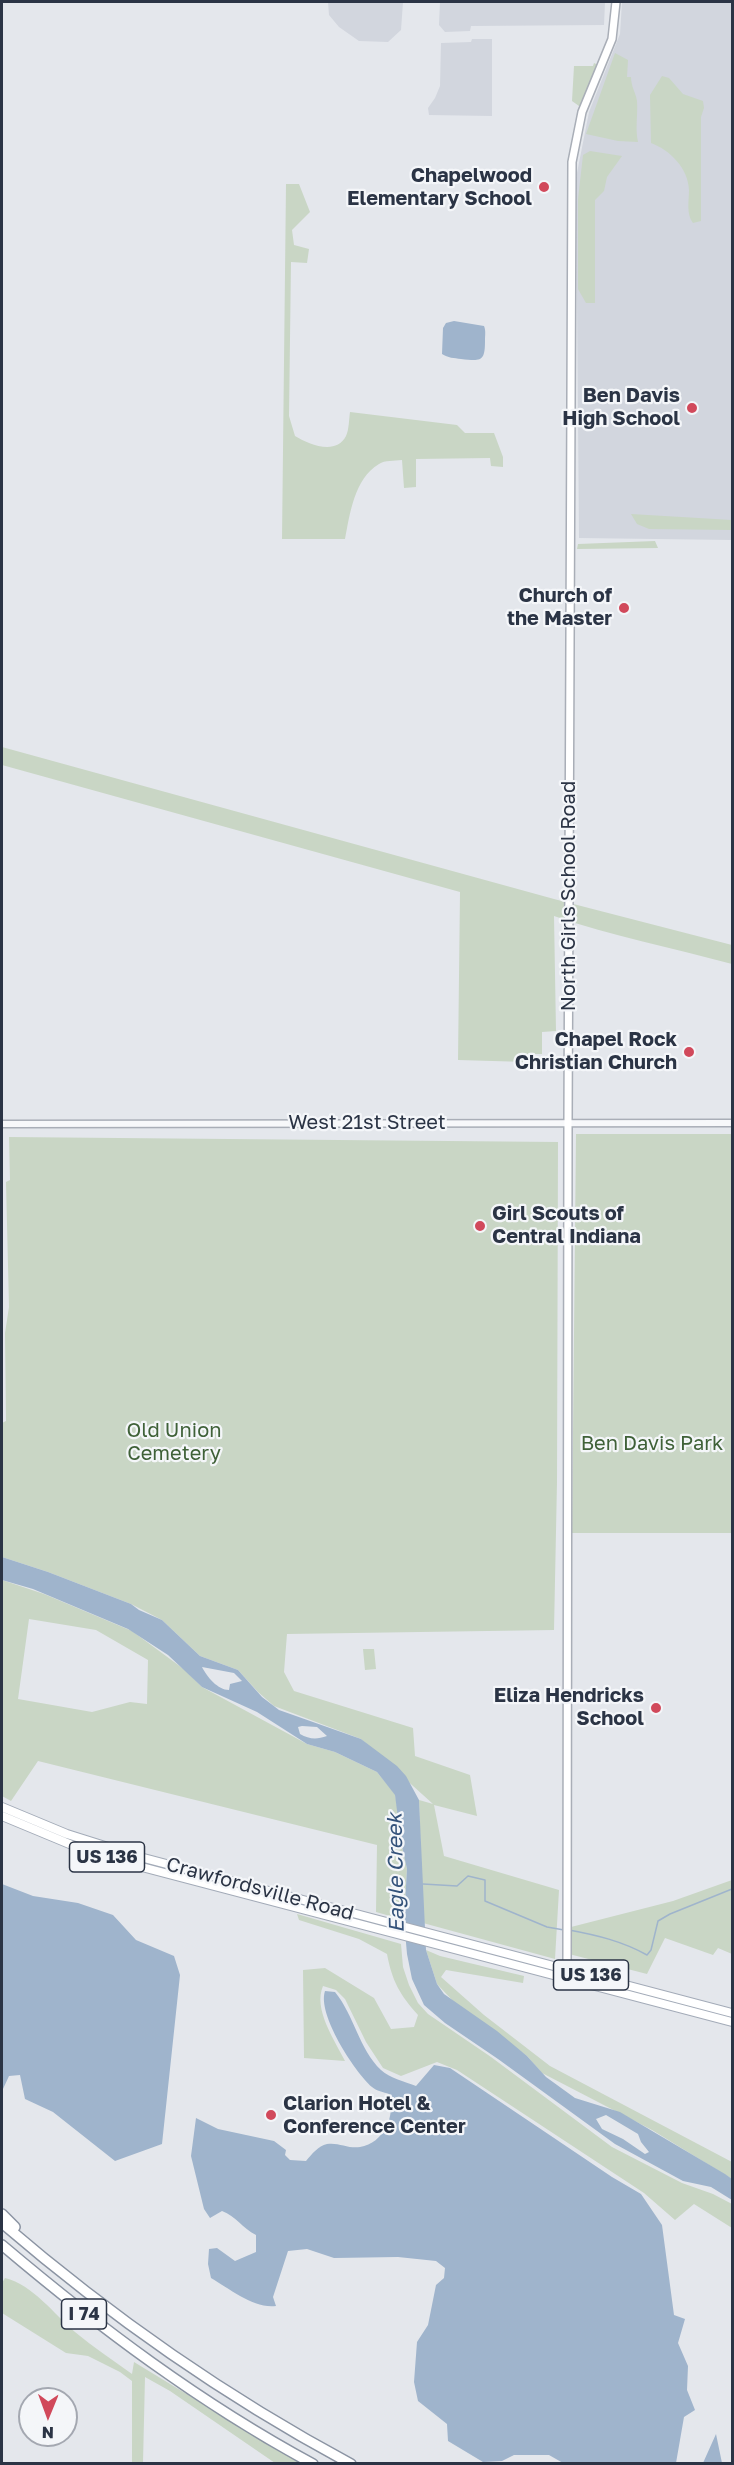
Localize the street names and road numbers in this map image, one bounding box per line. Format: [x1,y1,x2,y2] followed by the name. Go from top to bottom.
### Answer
[557,781,581,1011] street label: North Girls School Road
[288,1111,446,1135] street label: West 21st Street
[70,1842,144,1872] road number: US 136
[164,1852,356,1926] street label: Crawfordsville Road
[554,1960,628,1990] road number: US 136
[62,2299,106,2329] road number: I 74

